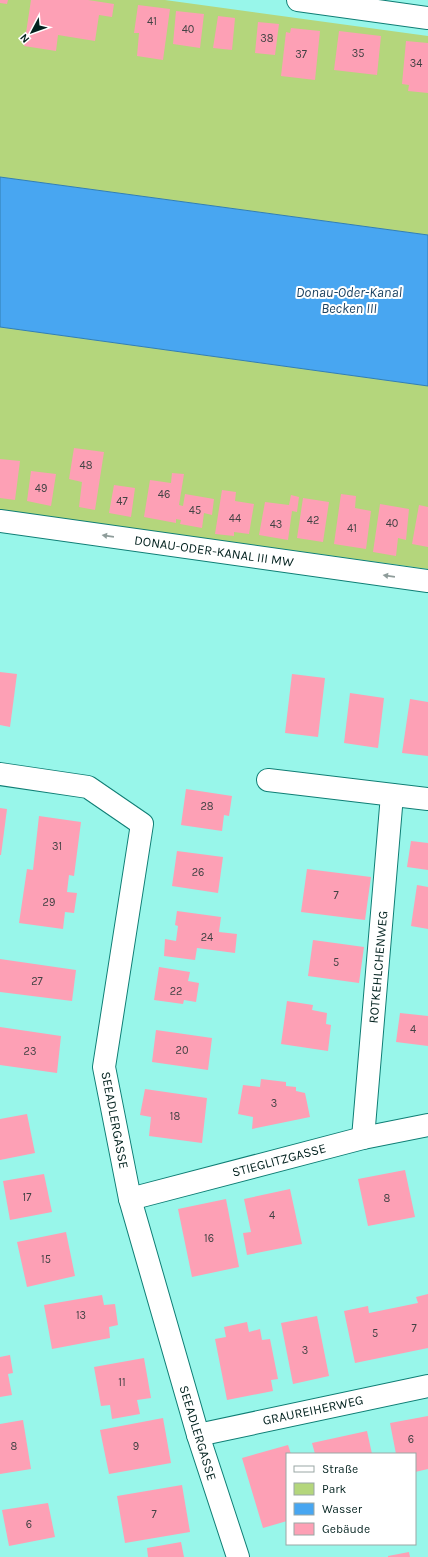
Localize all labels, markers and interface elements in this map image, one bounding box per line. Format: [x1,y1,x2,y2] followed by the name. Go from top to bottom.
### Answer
[12,12,52,52] north arrow
[147,15,157,28] house number: 41
[182,23,194,36] house number: 40
[17,31,32,45] text: N
[260,32,274,45] house number: 38
[352,47,364,60] house number: 35
[295,48,307,61] house number: 37
[410,57,422,70] house number: 34
[296,284,403,317] water label: Donau-Oder-Kanal Becken III
[80,459,93,472] house number: 48
[35,482,47,495] house number: 49
[158,488,170,501] house number: 46
[116,495,128,508] house number: 47
[189,504,201,517] house number: 45
[229,512,241,525] house number: 44
[307,514,319,527] house number: 42
[386,517,398,530] house number: 40
[270,518,282,531] house number: 43
[347,522,357,535] house number: 41
[133,532,295,570] street label: DONAU-ODER-KANAL III MW
[102,533,114,539] one-way arrow
[383,573,395,579] one-way arrow
[200,800,214,813] house number: 28
[52,840,62,853] house number: 31
[192,866,204,879] house number: 26
[333,889,339,902] house number: 7
[43,896,55,909] house number: 29
[366,910,390,1024] street label: ROTKEHLCHENWEG
[201,931,213,944] house number: 24
[333,956,339,969] house number: 5
[31,975,43,988] house number: 27
[170,985,182,998] house number: 22
[410,1023,416,1036] house number: 4
[176,1044,188,1057] house number: 20
[24,1045,36,1058] house number: 23
[98,1070,132,1170] street label: SEEADLERGASSE
[271,1097,277,1110] house number: 3
[170,1110,180,1123] house number: 18
[230,1140,328,1180] street label: STIEGLITZGASSE
[23,1191,31,1204] house number: 17
[384,1192,391,1205] house number: 8
[269,1209,275,1222] house number: 4
[204,1232,214,1245] house number: 16
[41,1253,51,1266] house number: 15
[76,1309,86,1322] house number: 13
[411,1322,417,1335] house number: 7
[372,1327,378,1340] house number: 5
[302,1344,308,1357] house number: 3
[118,1376,126,1389] house number: 11
[176,1384,220,1482] street label: SEEADLERGASSE
[261,1392,365,1428] street label: GRAUREIHERWEG
[408,1433,414,1446] house number: 6
[11,1440,18,1453] house number: 8
[133,1440,139,1453] house number: 9
[286,1453,416,1545] legend
[322,1462,358,1476] text: Straße
[322,1482,347,1496] text: Park
[322,1502,363,1516] text: Wasser
[151,1508,157,1521] house number: 7
[26,1518,32,1531] house number: 6
[322,1522,370,1536] text: Gebäude

